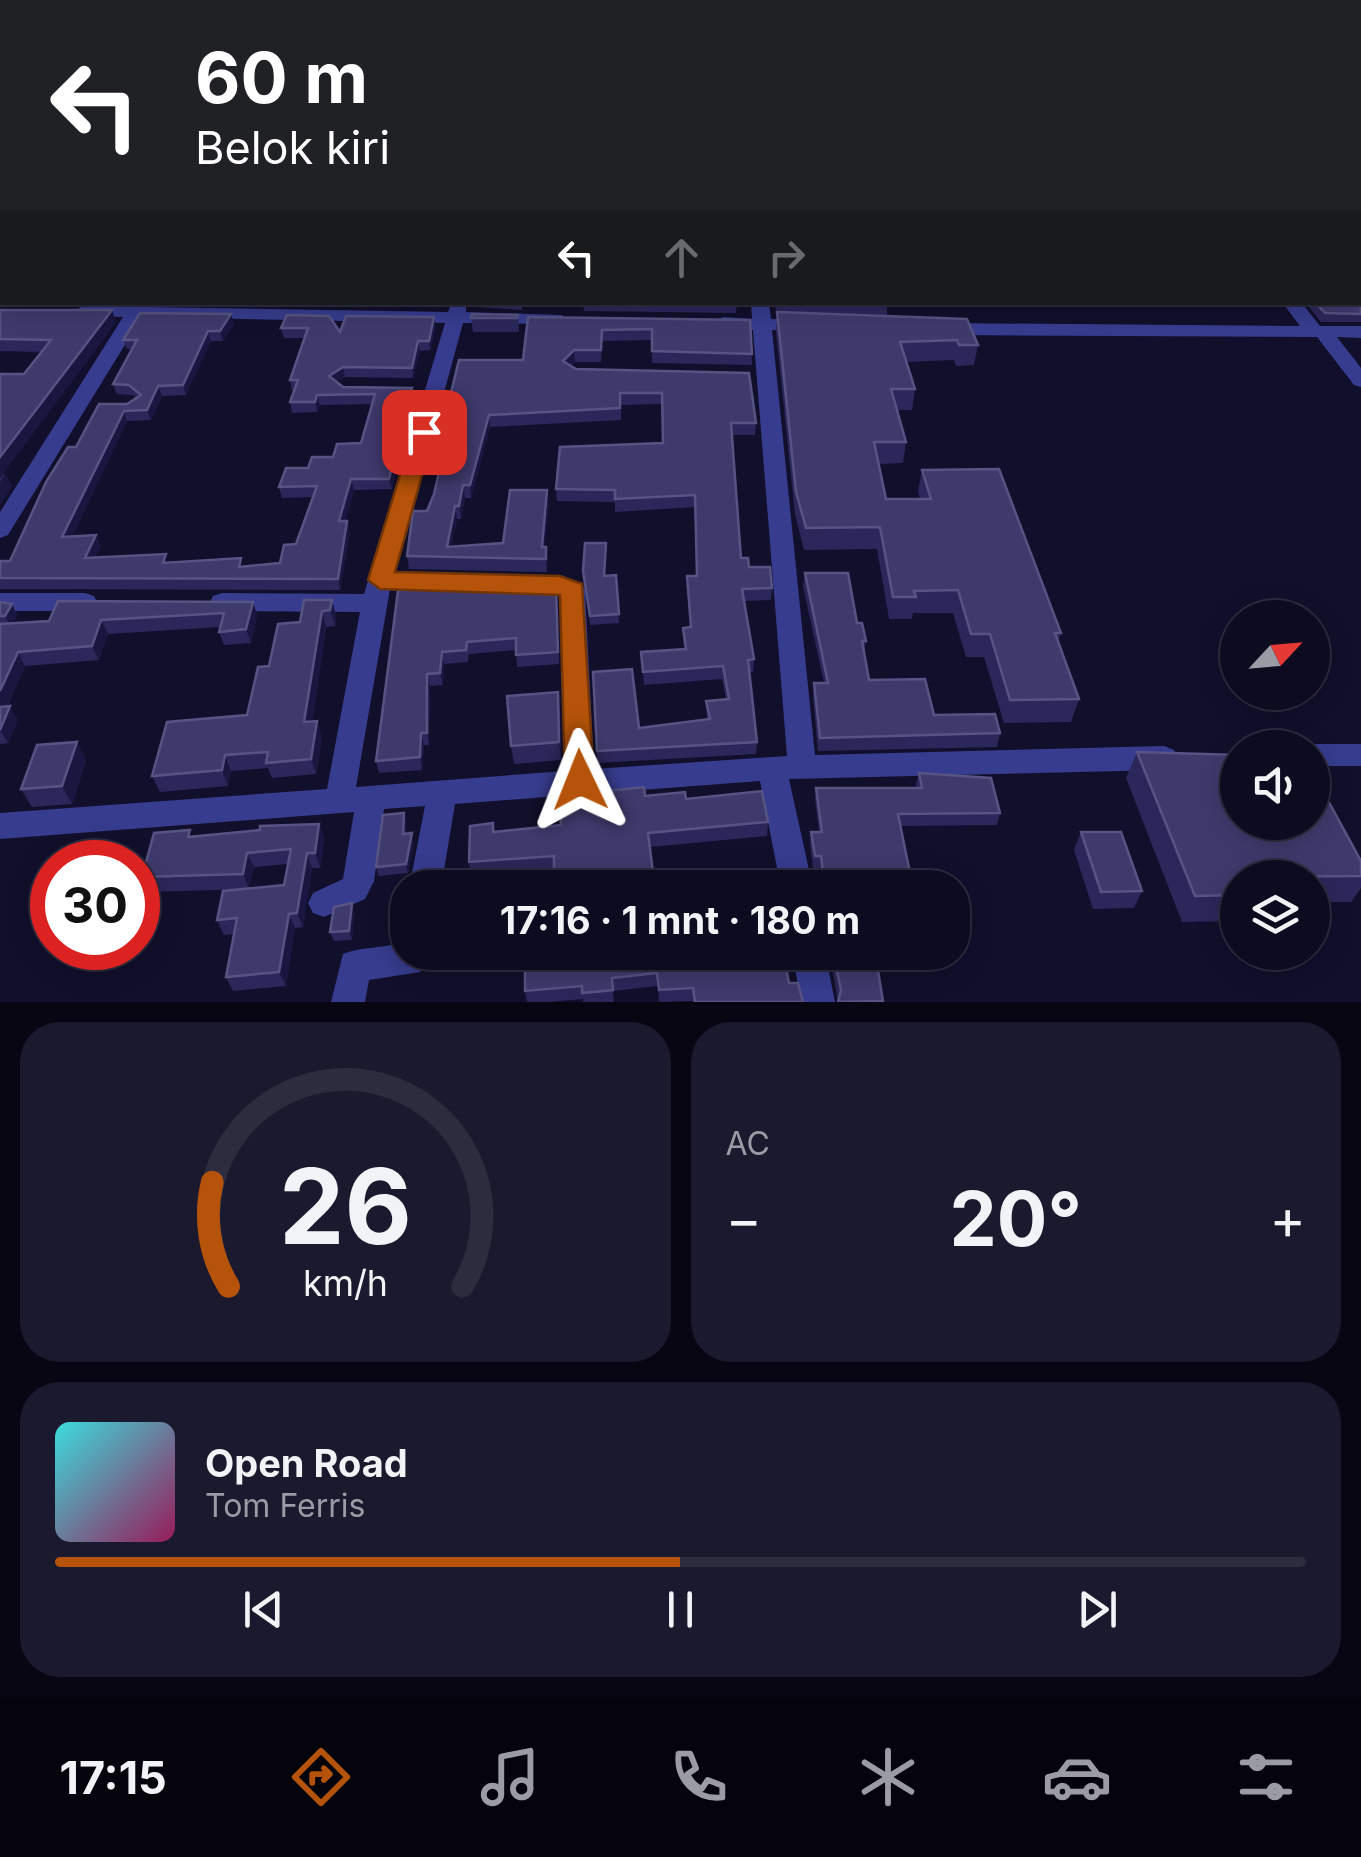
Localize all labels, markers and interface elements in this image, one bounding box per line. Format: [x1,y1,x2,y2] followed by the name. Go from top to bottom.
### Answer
[195,35,368,120] text: 60 m
[30,40,160,170] icon: left
[195,120,390,175] text: Belok kiri
[549,230,604,285] icon: left
[654,230,709,285] icon: ahead
[759,230,814,285] icon: right
[382,390,467,475] pin
[397,405,452,460] icon: arrive
[1220,600,1330,710] north arrow
[1220,600,1330,970] map controls
[528,728,632,832] position arrow
[1220,730,1330,840] button: sound
[30,840,160,970] speed limit sign: 30
[1220,860,1330,970] button: layers
[500,897,860,943] text: 17:16 · 1 mnt · 180 m
[726,1124,770,1163] text: AC
[279,1143,412,1269] text: 26
[950,1173,1082,1264] text: 20°
[726,1186,762,1252] text: −
[1270,1186,1306,1252] text: +
[303,1261,388,1305] text: km/h
[205,1440,408,1486] text: Open Road
[205,1486,365,1525] text: Tom Ferris
[236,1582,291,1637] icon: previous
[653,1582,708,1637] icon: pause
[1070,1582,1125,1637] icon: next
[286,1742,356,1812] icon: directions
[475,1742,545,1812] icon: music
[664,1742,734,1812] icon: phone
[853,1742,923,1812] icon: climate
[1042,1742,1112,1812] icon: car
[1231,1742,1301,1812] icon: filters
[60,1750,167,1805] text: 17:15

